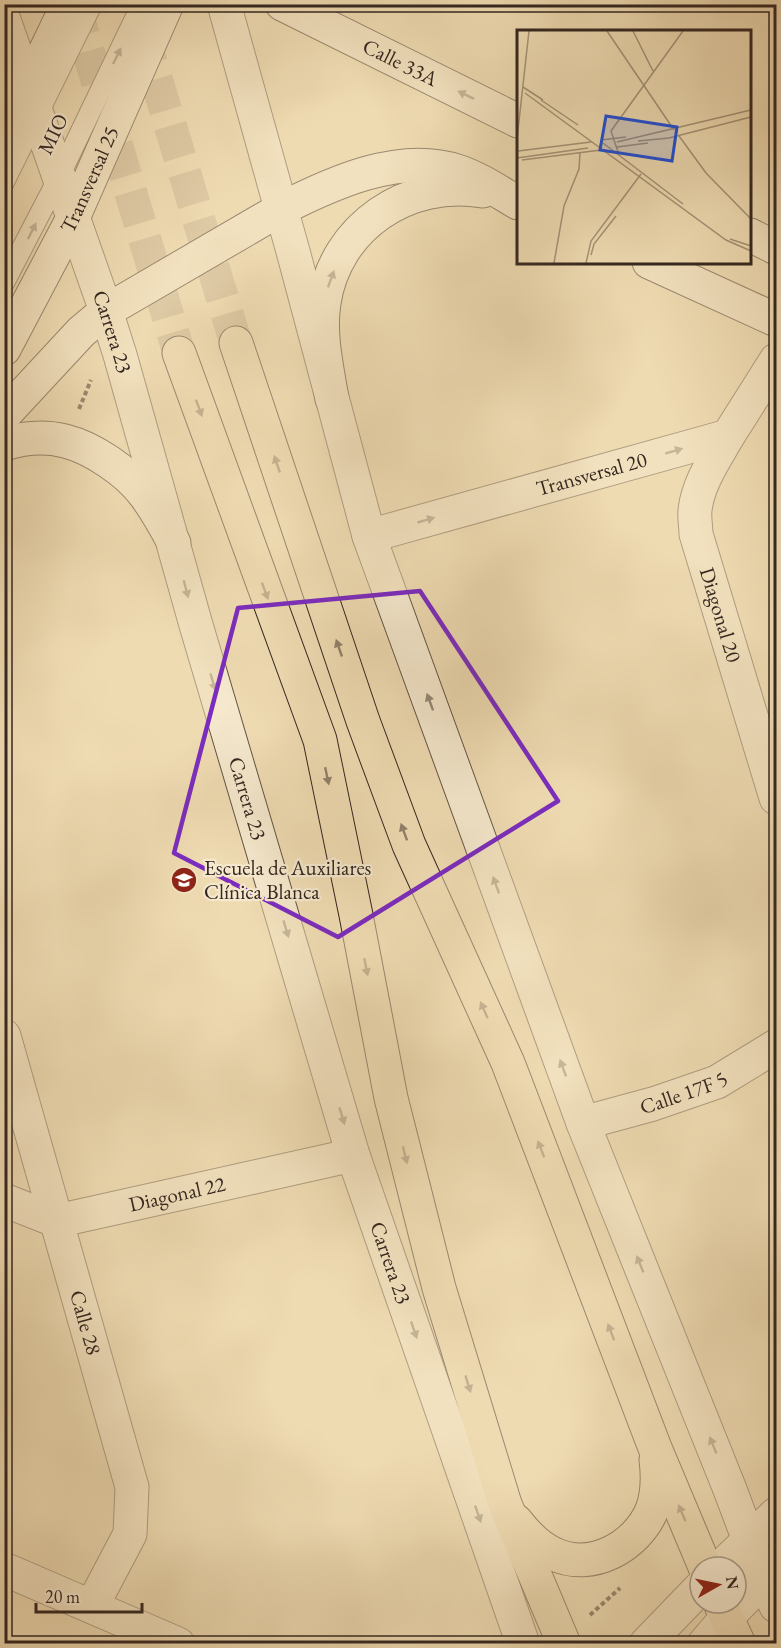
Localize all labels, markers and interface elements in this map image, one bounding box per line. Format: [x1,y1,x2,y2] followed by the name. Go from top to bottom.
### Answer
[517,30,751,264] inset map
[358,32,443,92] street label: Calle 33A
[112,47,122,65] one-way arrow
[457,90,474,100] one-way arrow
[31,109,74,159] street label: MIO
[54,122,125,237] street label: Transversal 25
[26,222,36,240] one-way arrow
[327,270,336,288] one-way arrow
[87,287,138,376] street label: Carrera 23
[194,399,204,417] one-way arrow
[533,445,650,502] street label: Transversal 20
[665,445,683,455] one-way arrow
[271,454,281,472] one-way arrow
[417,515,435,525] one-way arrow
[694,564,748,665] street label: Diagonal 20
[182,580,191,598] one-way arrow
[261,582,271,600] one-way arrow
[333,639,343,657] one-way arrow
[209,673,218,691] one-way arrow
[424,693,434,711] one-way arrow
[223,754,273,843] street label: Carrera 23
[323,766,332,785] one-way arrow
[399,823,408,841] one-way arrow
[204,854,372,905] place label: Escuela de Auxiliares Clínica Blanca
[169,865,199,895] school or university icon: Escuela de Auxiliares Clínica Blanca
[491,876,501,894] one-way arrow
[282,920,291,938] one-way arrow
[362,957,371,976] one-way arrow
[479,1001,488,1019] one-way arrow
[558,1059,567,1077] one-way arrow
[637,1065,733,1120] street label: Calle 17F 5
[338,1107,347,1125] one-way arrow
[536,1140,546,1158] one-way arrow
[400,1146,410,1165] one-way arrow
[126,1170,228,1218] street label: Diagonal 22
[364,1218,418,1307] street label: Carrera 23
[635,1255,644,1273] one-way arrow
[64,1287,108,1358] street label: Calle 28
[409,1321,419,1339] one-way arrow
[606,1322,616,1340] one-way arrow
[464,1375,473,1393] one-way arrow
[707,1436,717,1454] one-way arrow
[677,1504,687,1522] one-way arrow
[474,1505,484,1523] one-way arrow
[688,1555,748,1615] north arrow
[721,1575,744,1591] text: N
[36,1576,142,1614] scale bar
[45,1585,80,1608] text: 20 m

